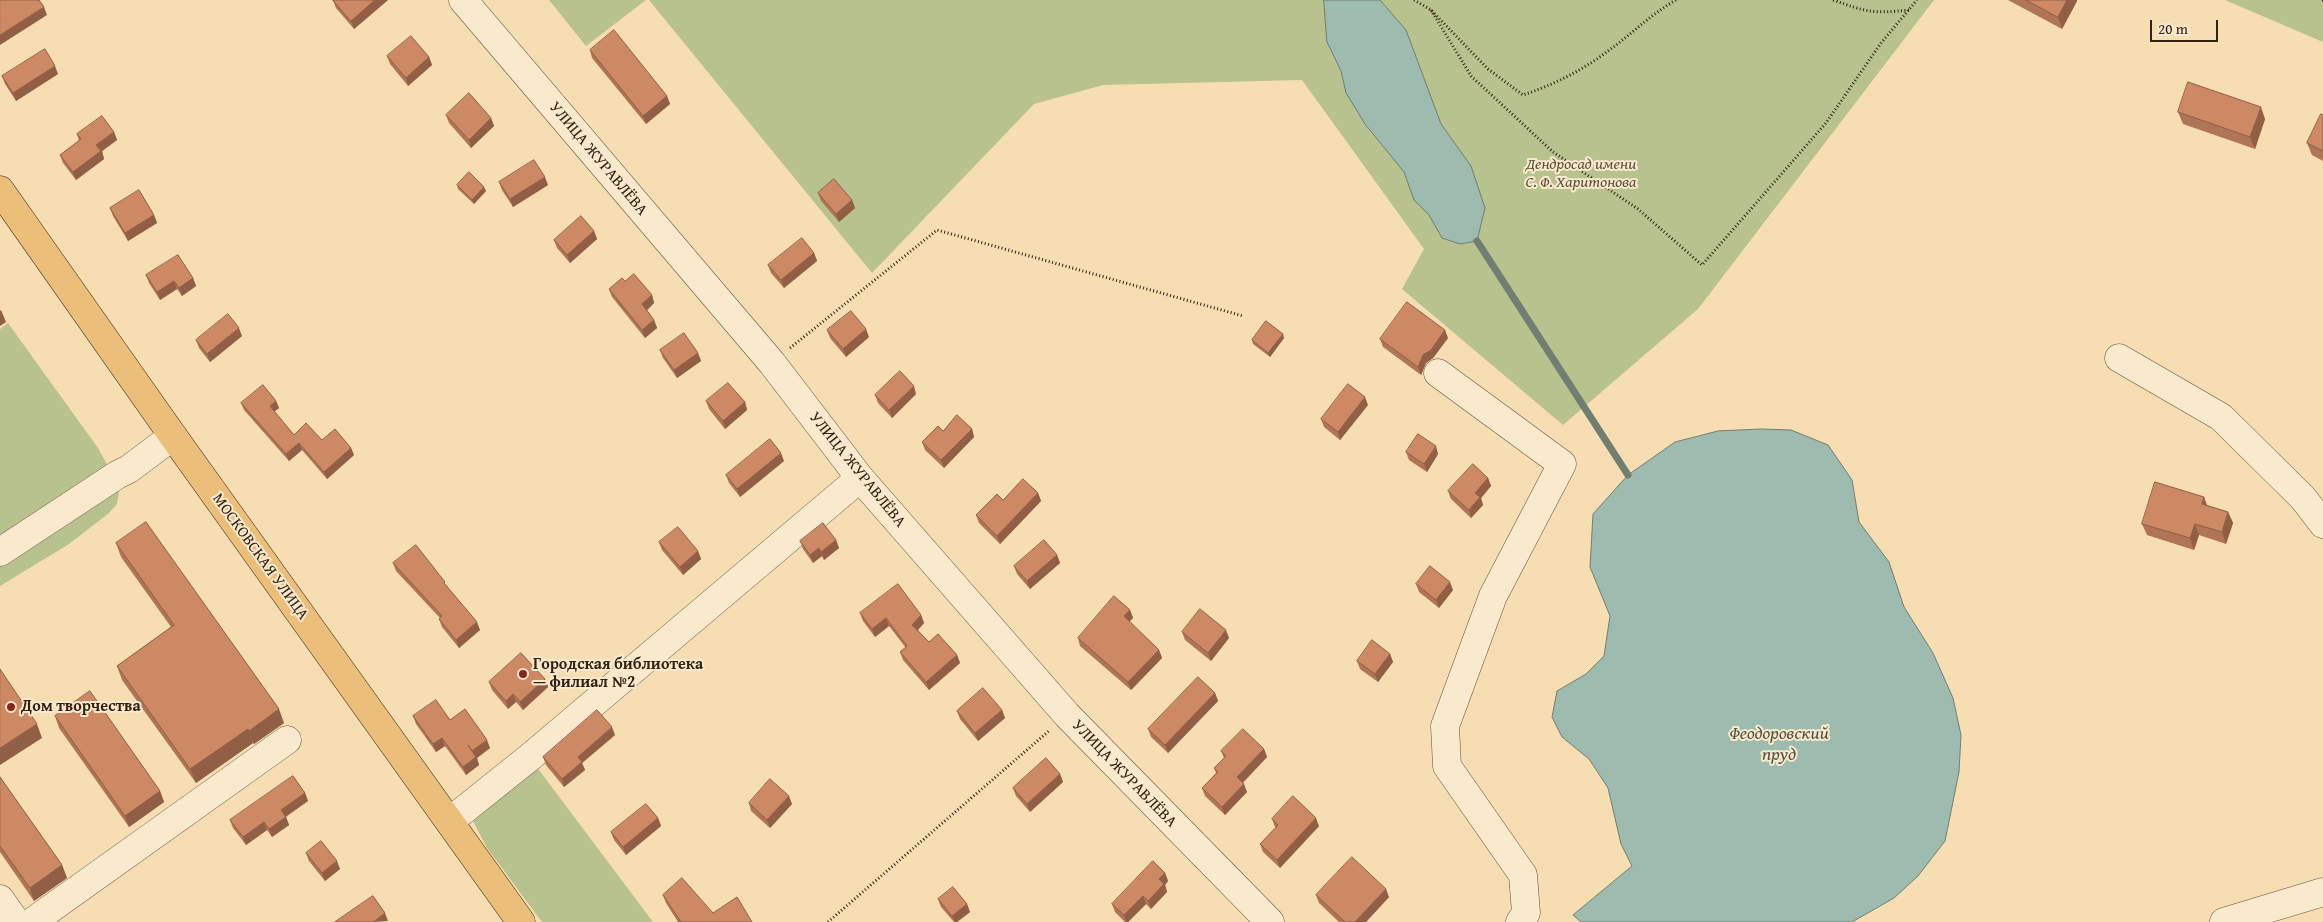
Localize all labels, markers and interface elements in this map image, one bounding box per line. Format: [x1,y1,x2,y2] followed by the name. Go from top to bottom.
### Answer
[2153,10,2220,42] scale bar
[2158,18,2188,39] text: 20 m
[545,98,651,220] street label: УЛИЦА ЖУРАВЛЁВА
[1526,155,1636,193] park label: Дендросад имени С. Ф. Харитонова
[805,409,909,531] street label: УЛИЦА ЖУРАВЛЁВА
[208,490,312,624] street label: МОСКОВСКАЯ УЛИЦА
[533,655,703,693] place label: Городская библиотека — филиал №2
[517,668,529,680] marker: Городская библиотека — филиал №2
[21,697,141,717] place label: Дом творчества
[5,701,17,713] marker: Дом творчества
[1068,716,1180,832] street label: УЛИЦА ЖУРАВЛЁВА
[1729,723,1829,766] water label: Феодоровский пруд

